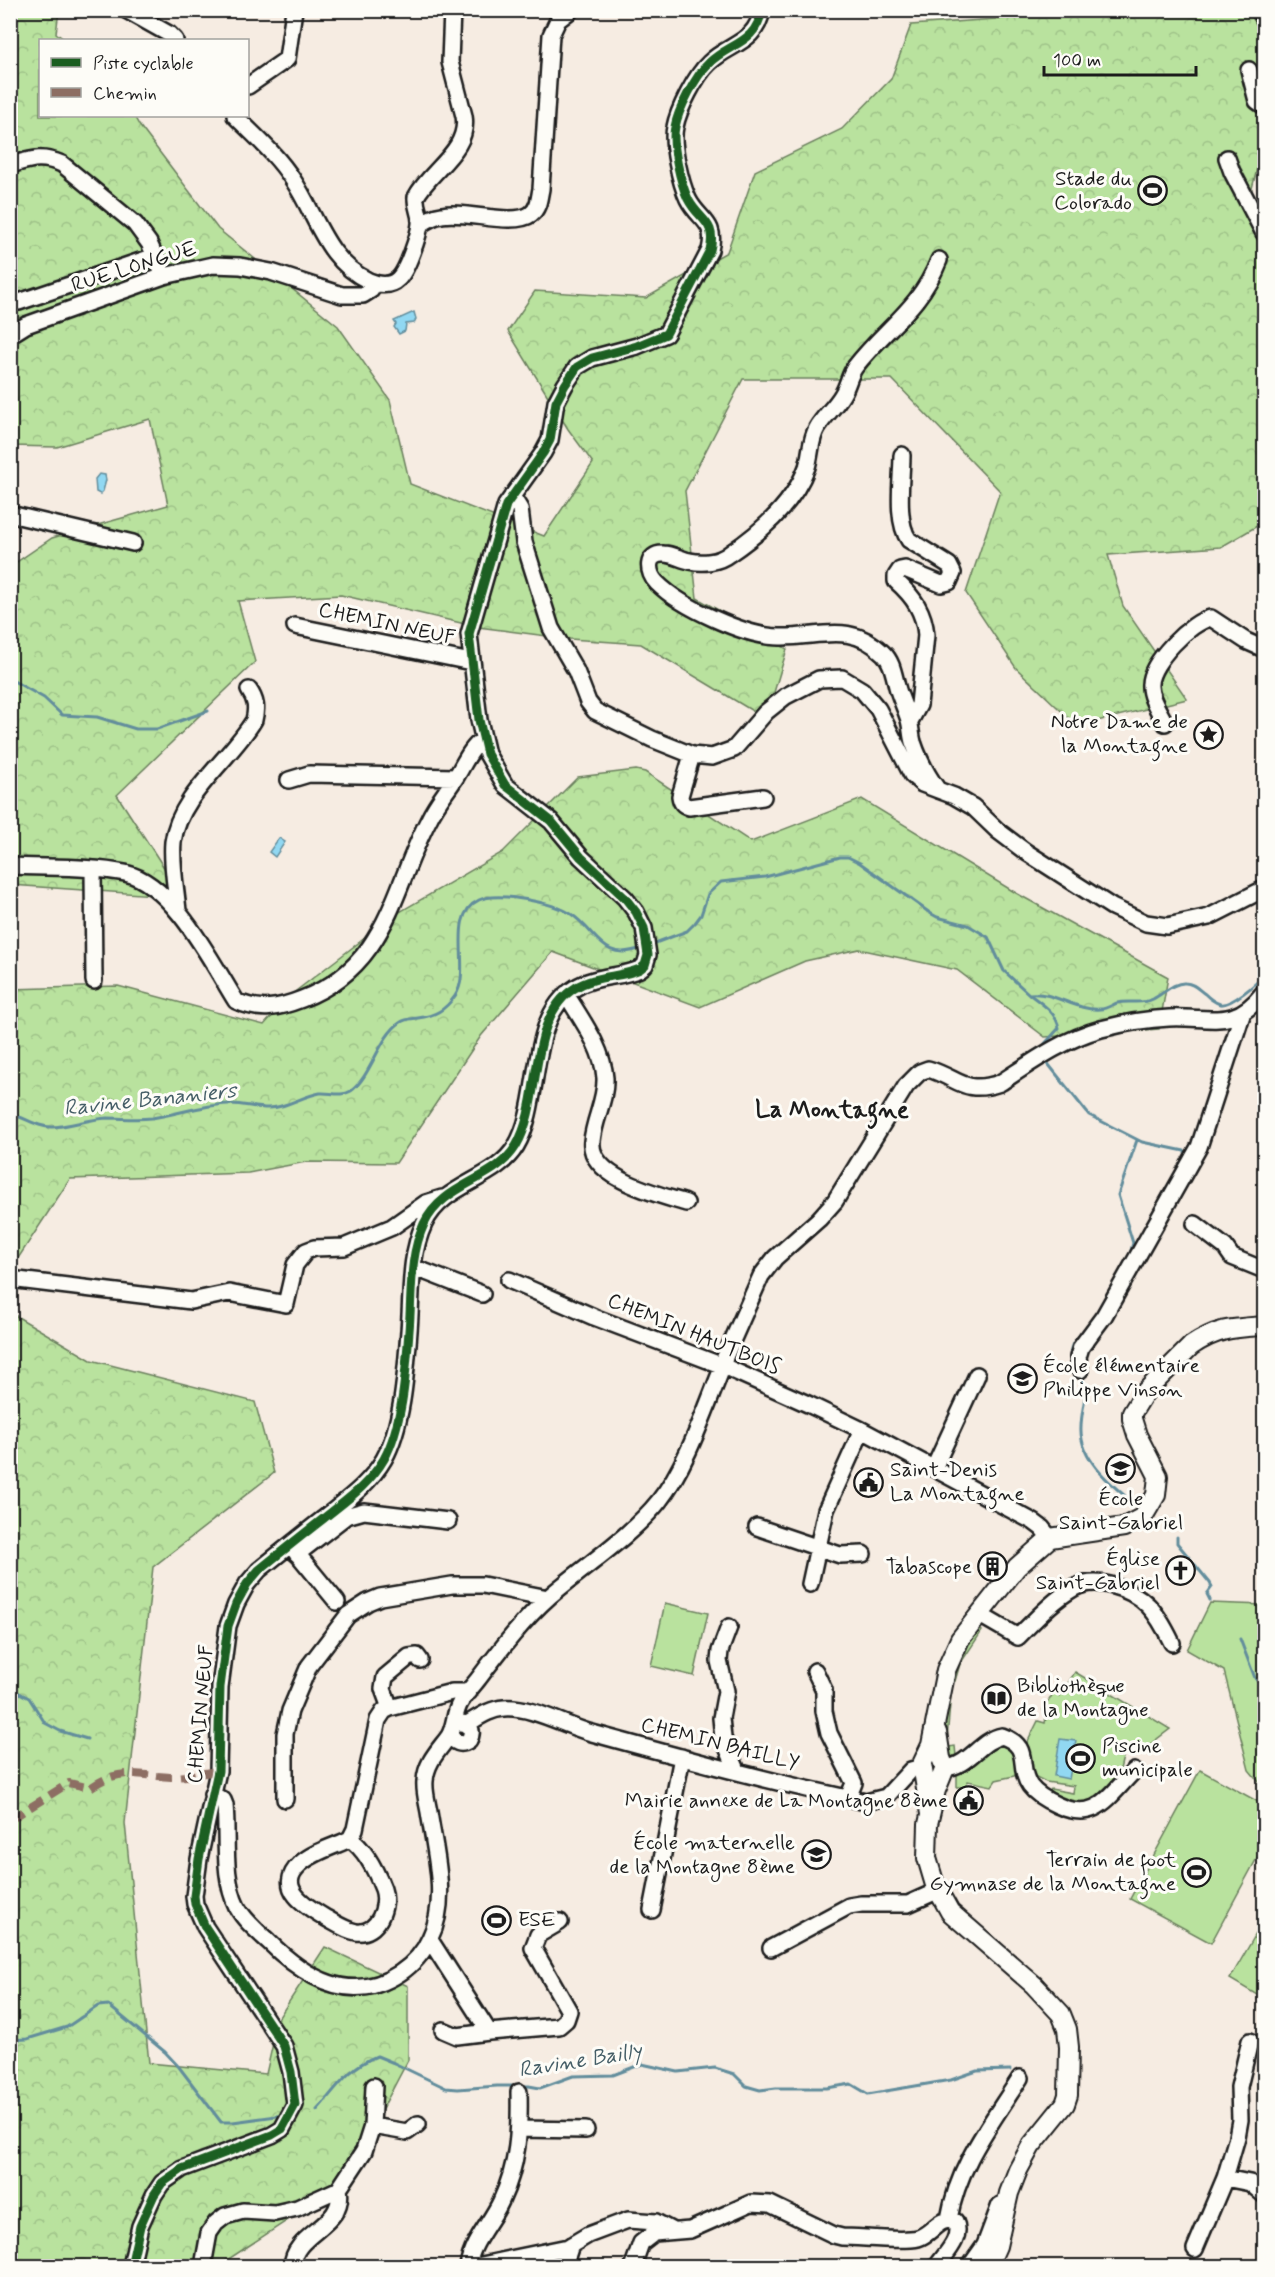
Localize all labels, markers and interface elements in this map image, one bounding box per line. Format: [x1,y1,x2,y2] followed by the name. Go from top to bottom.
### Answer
[39,39,249,117] legend
[1044,39,1196,77] scale bar
[1053,49,1101,73] text: 100 m
[93,52,194,76] text: Piste cyclable
[93,82,157,106] text: Chemin
[1054,165,1132,217] place label: Stade du Colorado
[1137,175,1169,207] sports icon: Stade du Colorado
[68,235,200,299] street label: RUE LONGUE
[316,596,458,652] street label: CHEMIN NEUF
[1051,708,1188,762] place label: Notre Dame de la Montagne
[1193,718,1225,750] place icon: Notre Dame de la Montagne
[62,1077,240,1123] water label: Ravine Bananiers
[755,1095,909,1129] district label: La Montagne
[603,1286,785,1382] street label: CHEMIN HAUTBOIS
[1043,1352,1200,1404] place label: École élémentaire Philippe Vinson
[1006,1362,1038,1394] school or university icon: École élémentaire Philippe Vinson
[1105,1452,1137,1484] school or university icon: École Saint-Gabriel
[890,1456,1025,1510] place label: Saint-Denis La Montagne
[853,1466,885,1498] public building icon: Saint-Denis La Montagne
[1059,1485,1183,1537] place label: École Saint-Gabriel
[1036,1545,1160,1597] place label: Église Saint-Gabriel
[977,1551,1009,1583] building icon: Tabascope
[885,1553,972,1581] place label: Tabascope
[1165,1555,1197,1587] church icon: Église Saint-Gabriel
[181,1643,221,1785] street label: CHEMIN NEUF
[1017,1672,1149,1725] place label: Bibliothèque de la Montagne
[980,1682,1012,1714] library icon: Bibliothèque de la Montagne
[638,1711,803,1777] street label: CHEMIN BAILLY
[1102,1732,1193,1784] place label: Piscine municipale
[1065,1742,1097,1774] sports icon: Piscine municipale
[953,1785,985,1817] public building icon: Mairie annexe de La Montagne 8ème
[625,1787,948,1816] place label: Mairie annexe de La Montagne 8ème
[609,1829,795,1882] place label: École maternelle de la Montagne 8ème
[800,1839,832,1871] school or university icon: École maternelle de la Montagne 8ème
[929,1846,1177,1900] place label: Terrain de foot Gymnase de la Montagne
[1181,1856,1213,1888] sports icon: Terrain de foot Gymnase de la Montagne
[481,1904,513,1936] sports icon: ESE
[518,1906,556,1934] place label: ESE
[517,2037,645,2085] water label: Ravine Bailly

